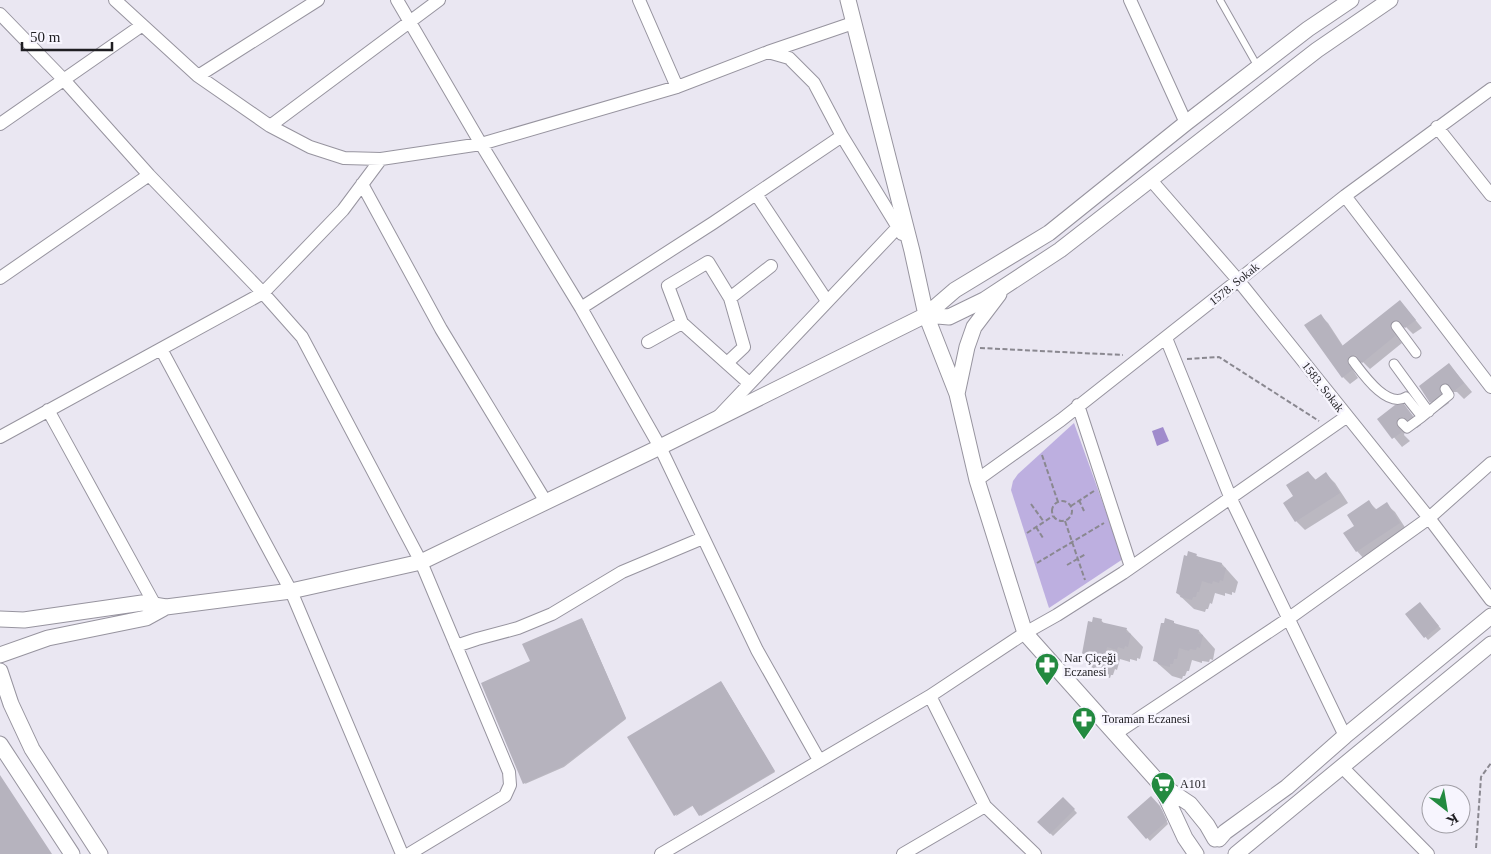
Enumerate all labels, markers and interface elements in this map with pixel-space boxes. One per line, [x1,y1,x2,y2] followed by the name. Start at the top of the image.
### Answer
[22,20,112,52] scale bar
[30,29,61,45] text: 50 m
[1206,260,1262,308] street label: 1578. Sokak
[1299,359,1347,415] street label: 1583. Sokak
[1064,651,1117,679] place label: Nar Çiçeği Eczanesi
[1034,652,1060,686] pharmacy icon: Nar Çiçeği Eczanesi
[1071,706,1097,740] pharmacy icon: Toraman Eczanesi
[1102,712,1191,726] place label: Toraman Eczanesi
[1150,771,1176,805] supermarket icon: A101
[1180,777,1207,791] place label: A101
[1421,784,1471,834] north arrow
[1444,810,1461,829] text: K

